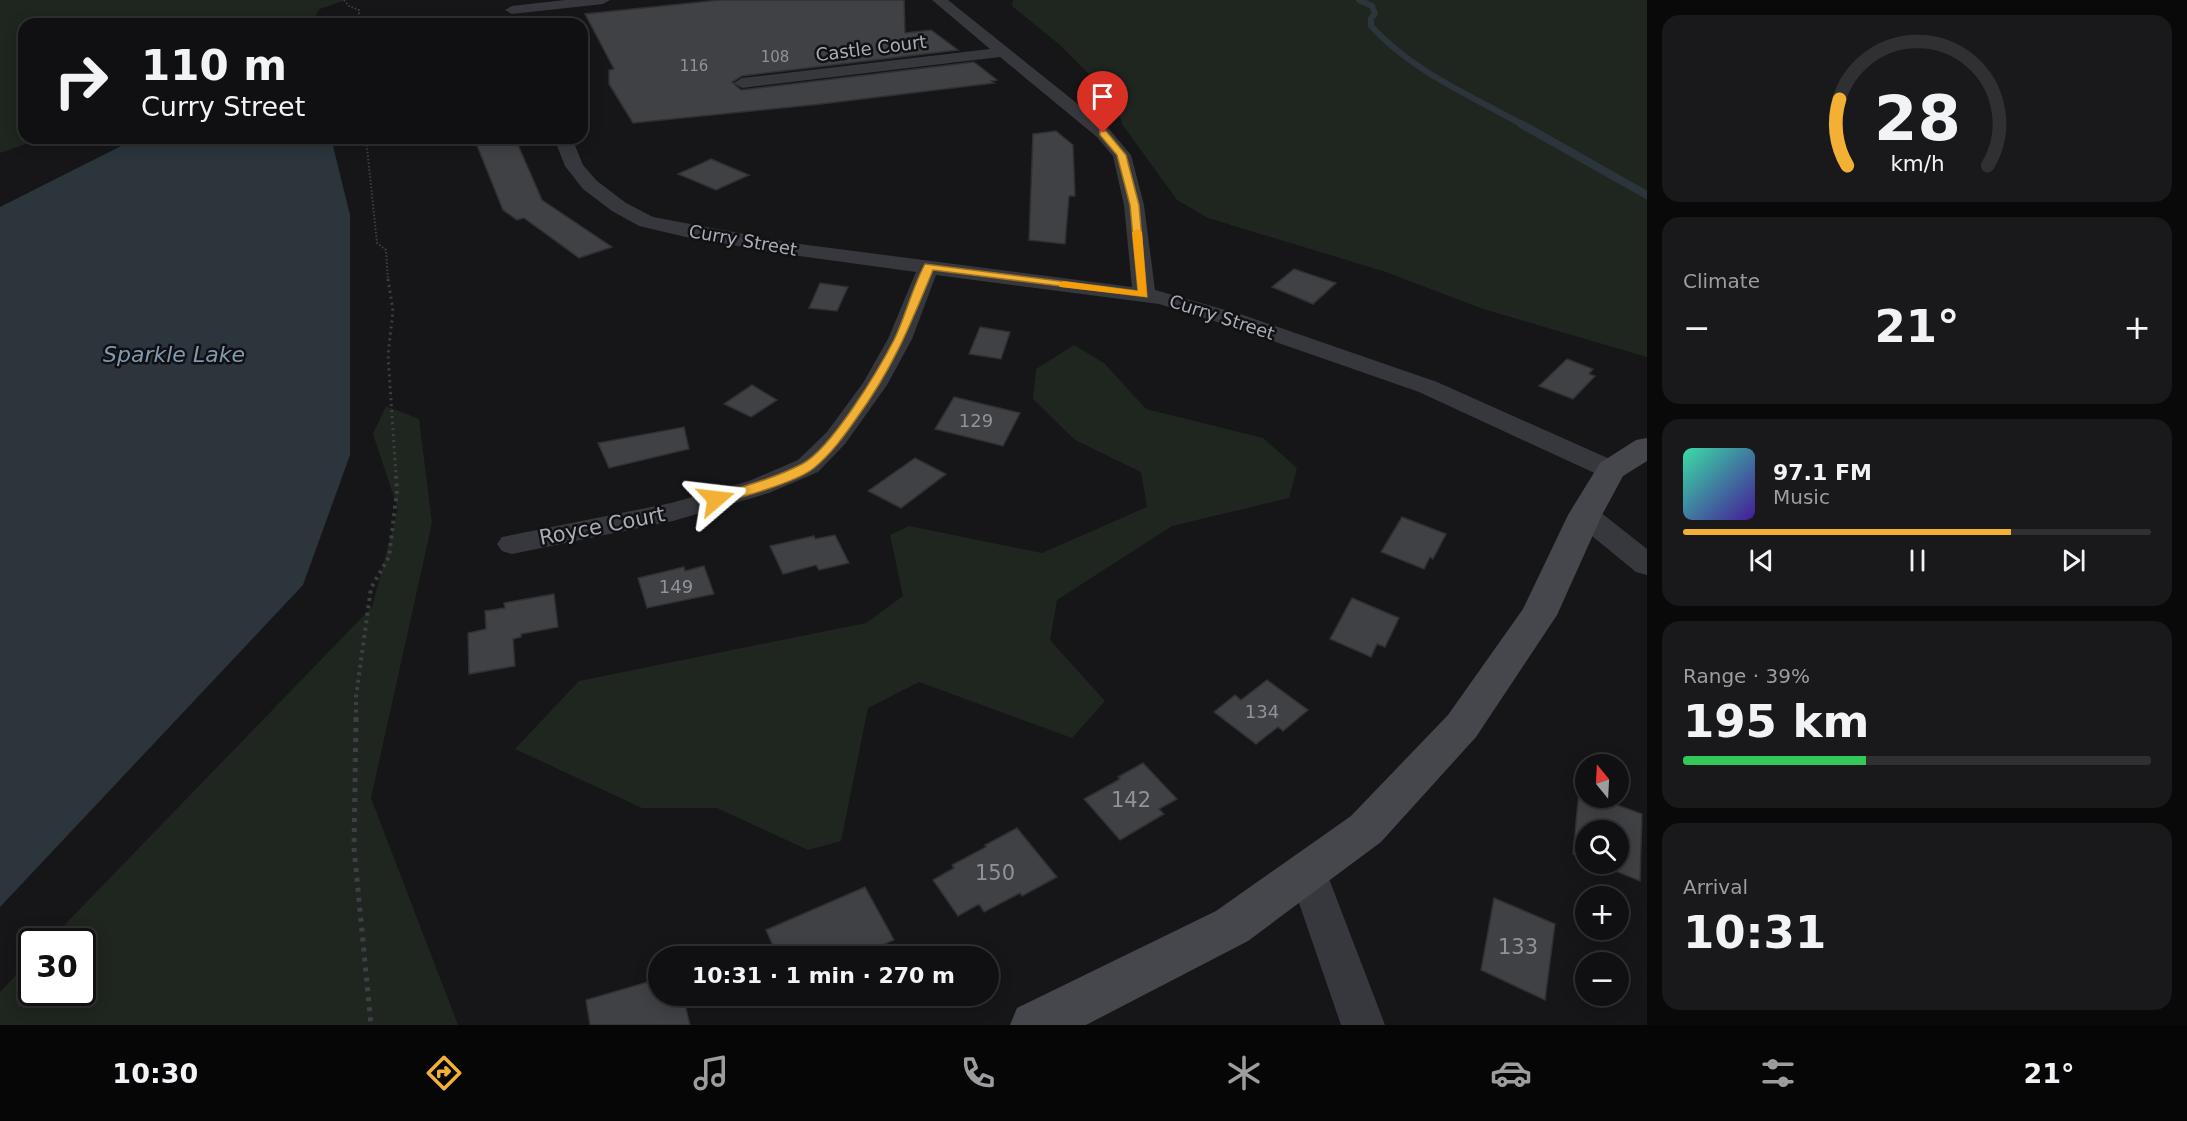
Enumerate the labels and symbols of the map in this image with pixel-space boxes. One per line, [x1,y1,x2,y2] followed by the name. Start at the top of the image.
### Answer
[814,31,928,65] street label: Castle Court
[761,48,789,66] house number: 108
[680,57,708,75] house number: 116
[1077,71,1128,133] pin
[687,220,799,260] street label: Curry Street
[1167,290,1277,344] street label: Curry Street
[103,342,245,367] water label: Sparkle Lake
[959,410,993,431] house number: 129
[684,467,748,531] position arrow
[537,502,667,550] street label: Royce Court
[659,576,693,597] house number: 149
[1245,701,1279,722] house number: 134
[1575,754,1629,808] north arrow
[1111,788,1151,812] house number: 142
[975,861,1015,885] house number: 150
[18,928,96,1006] speed limit sign: 30
[1498,935,1538,959] house number: 133

